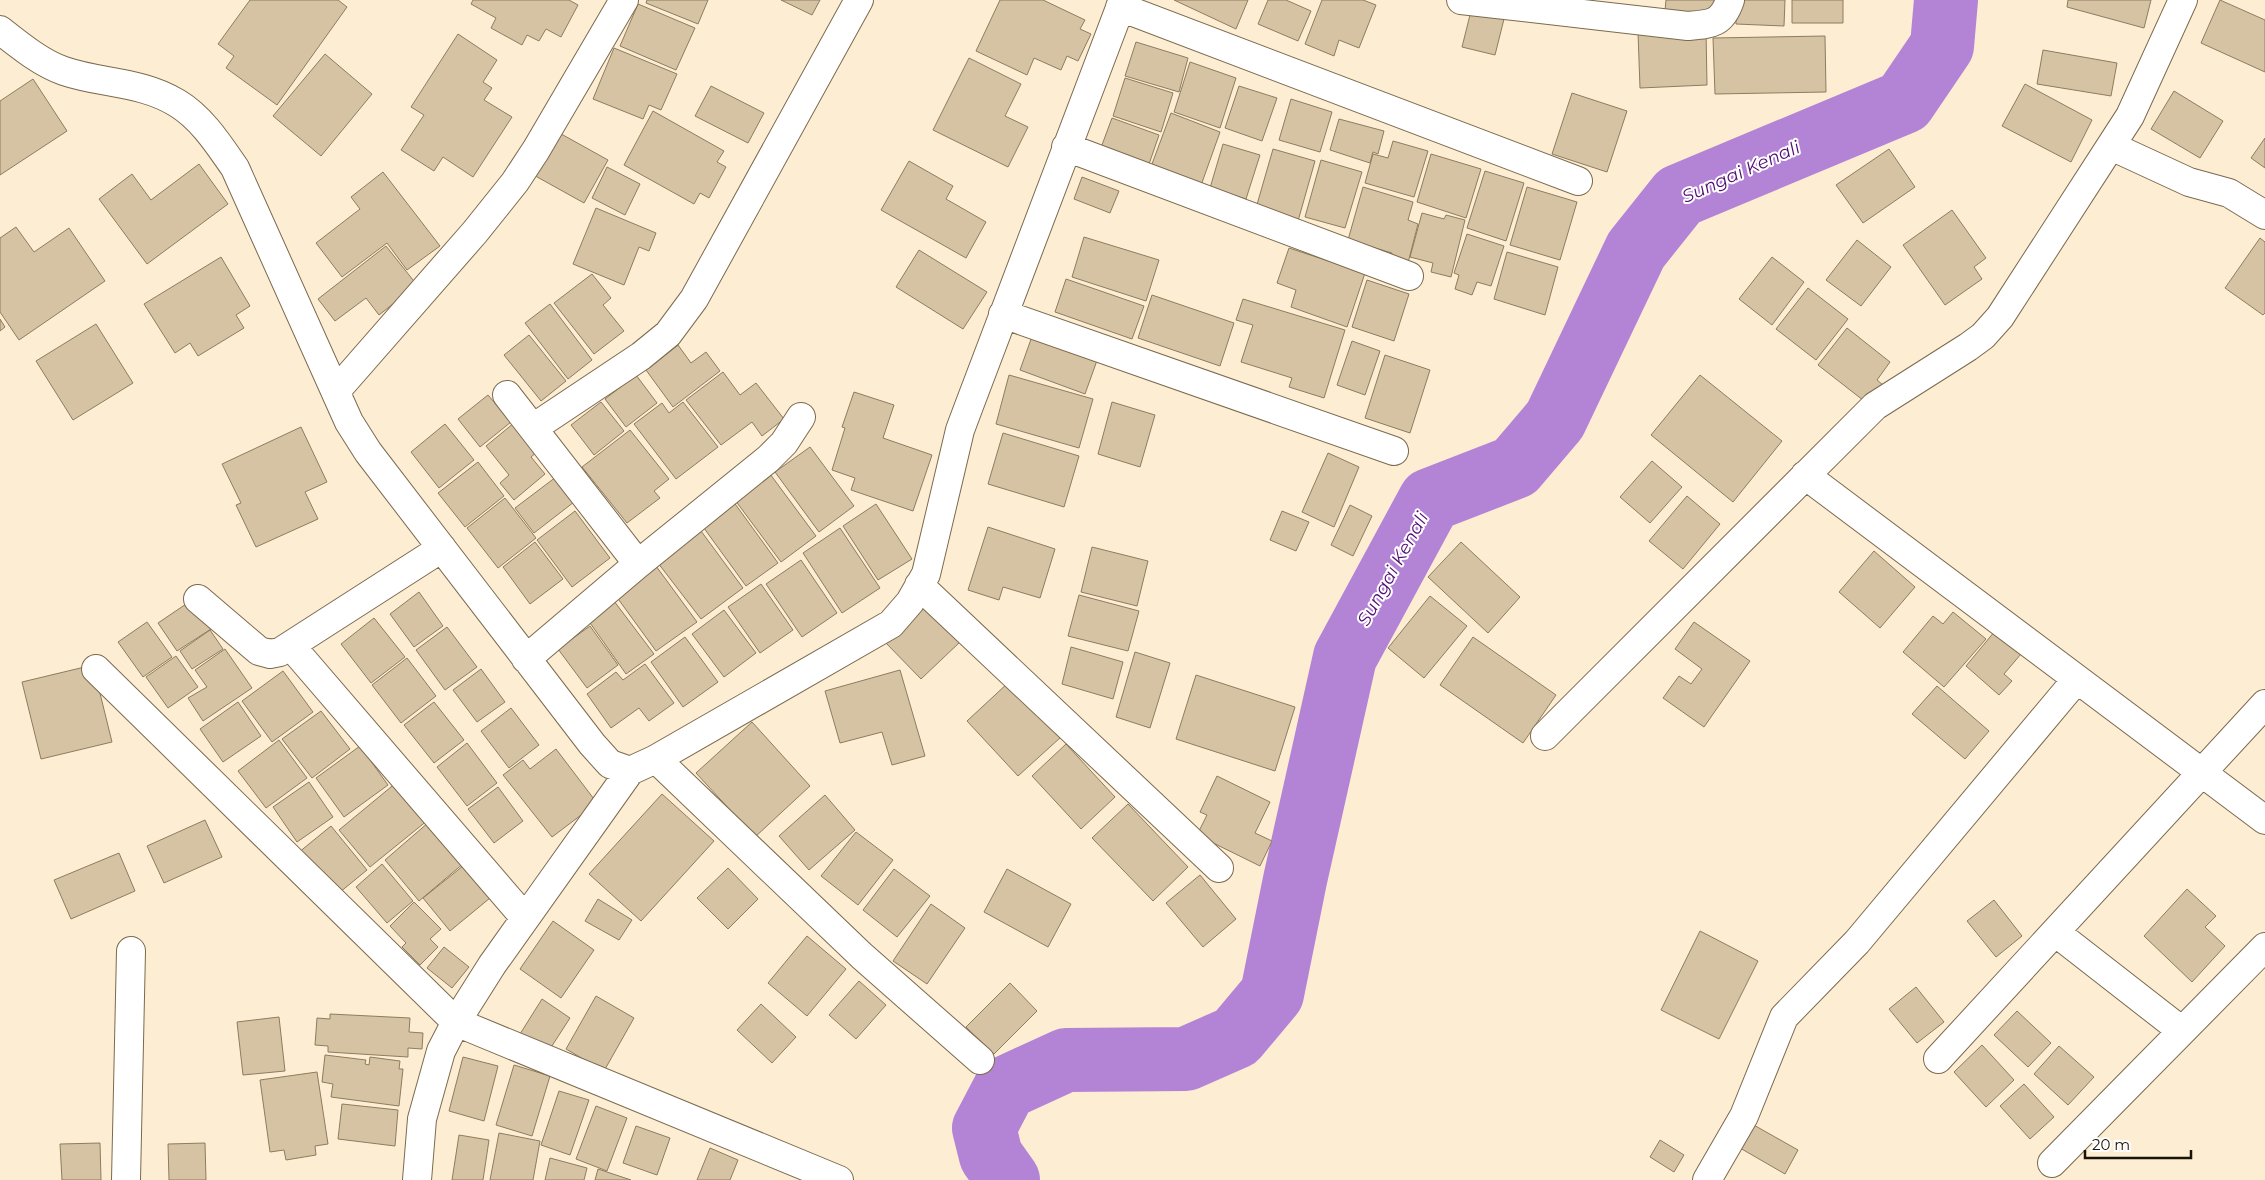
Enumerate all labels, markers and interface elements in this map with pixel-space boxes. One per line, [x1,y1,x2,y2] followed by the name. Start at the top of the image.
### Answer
[1679,136,1803,208] water label: Sungai Kenali
[1353,508,1433,630] water label: Sungai Kenali
[2085,1128,2191,1160] scale bar
[2092,1135,2130,1154] text: 20 m

